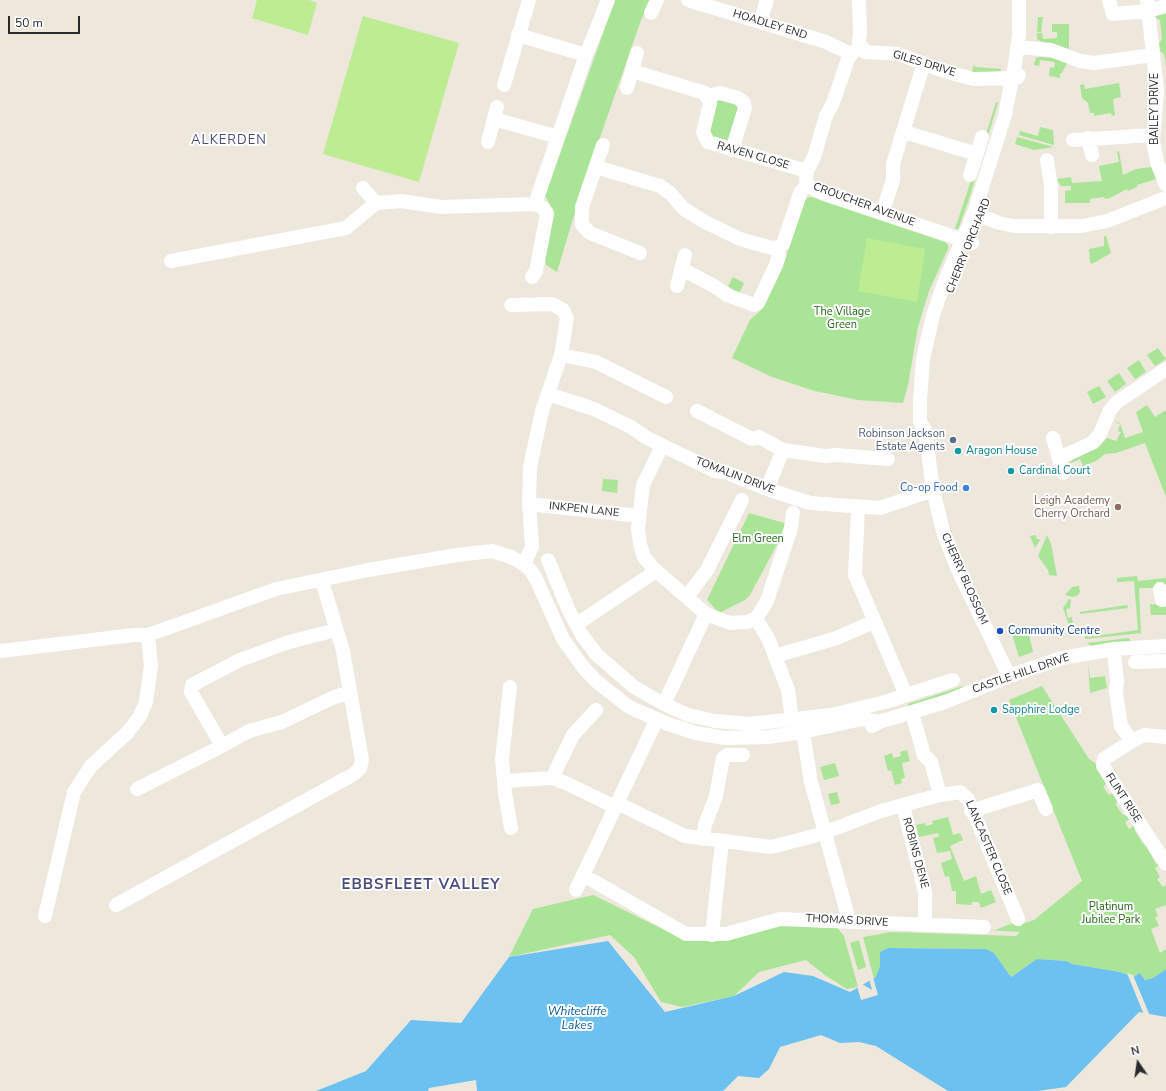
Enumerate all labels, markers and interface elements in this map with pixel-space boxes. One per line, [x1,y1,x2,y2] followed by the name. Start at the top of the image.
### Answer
[731,7,809,43] street label: HOADLEY END
[10,8,82,34] scale bar
[15,15,43,31] text: 50 m
[891,48,957,80] street label: GILES DRIVE
[1148,73,1162,145] street label: BAILEY DRIVE
[191,133,267,149] district label: ALKERDEN
[716,139,790,173] street label: RAVEN CLOSE
[811,180,917,230] street label: CROUCHER AVENUE
[944,197,994,295] street label: CHERRY ORCHARD
[814,305,870,331] park label: The Village Green
[858,427,945,453] place label: Robinson Jackson Estate Agents
[948,435,958,445] marker: Robinson Jackson Estate Agents
[966,444,1037,458] place label: Aragon House
[953,446,963,456] marker: Aragon House
[693,455,777,497] street label: TOMALIN DRIVE
[1019,464,1090,478] place label: Cardinal Court
[1006,466,1016,476] marker: Cardinal Court
[900,481,958,495] place label: Co-op Food
[961,483,971,493] marker: Co-op Food
[1034,494,1110,520] place label: Leigh Academy Cherry Orchard
[548,500,620,520] street label: INKPEN LANE
[1113,502,1123,512] marker: Leigh Academy Cherry Orchard
[938,531,990,627] street label: CHERRY BLOSSOM
[732,532,784,546] park label: Elm Green
[1008,624,1100,638] place label: Community Centre
[995,626,1005,636] marker: Community Centre
[971,651,1071,697] street label: CASTLE HILL DRIVE
[1002,703,1080,717] place label: Sapphire Lodge
[989,705,999,715] marker: Sapphire Lodge
[1102,771,1144,825] street label: FLINT RISE
[962,799,1014,897] street label: LANCASTER CLOSE
[899,816,931,890] street label: ROBINS DENE
[341,876,501,894] district label: EBBSFLEET VALLEY
[1082,900,1140,926] park label: Platinum Jubilee Park
[805,912,889,930] street label: THOMAS DRIVE
[547,1005,607,1033] water label: Whitecliffe Lakes
[1118,1043,1158,1083] north arrow
[1129,1043,1141,1059] text: N

